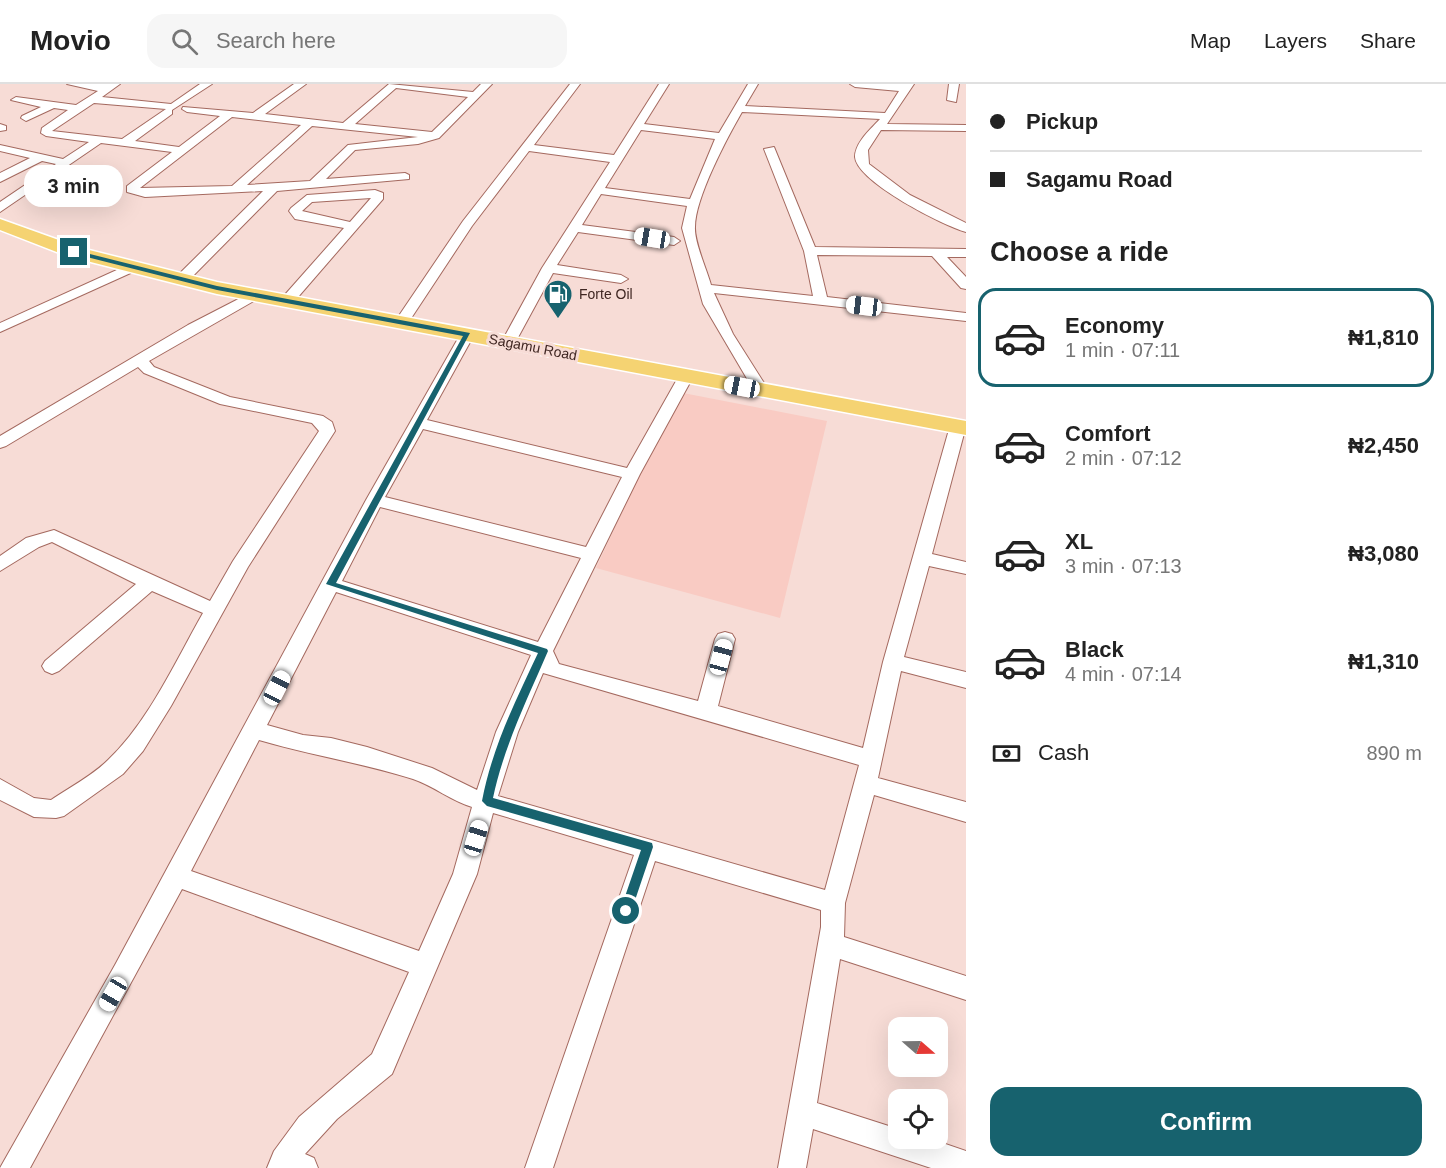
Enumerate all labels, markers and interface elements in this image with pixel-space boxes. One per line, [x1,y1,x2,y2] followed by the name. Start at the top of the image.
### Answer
[147,14,567,68] search box
[30,25,111,56] text: Movio
[168,25,201,58] icon: search
[216,28,336,53] text: Search here
[1190,29,1231,52] text: Map
[1264,29,1327,52] text: Layers
[1360,29,1416,52] text: Share
[1026,109,1098,134] text: Pickup
[25,165,124,207] callout: 3 min
[1026,167,1173,192] text: Sagamu Road
[47,175,100,197] text: 3 min
[633,226,671,250] car
[990,237,1169,267] text: Choose a ride
[60,238,87,265] route end
[542,278,574,320] fuel station icon: Forte Oil
[579,286,633,302] place label: Forte Oil
[845,295,883,317] car
[993,311,1047,365] icon: car
[1065,313,1164,338] text: Economy
[1348,325,1419,350] text: ₦1,810
[488,331,578,363] street label: Sagamu Road
[1065,339,1180,361] text: 1 min · 07:11
[723,375,761,399] car
[993,419,1047,473] icon: car
[1065,421,1151,446] text: Comfort
[1348,433,1419,458] text: ₦2,450
[1065,447,1182,469] text: 2 min · 07:12
[993,527,1047,581] icon: car
[1065,529,1093,554] text: XL
[1348,541,1419,566] text: ₦3,080
[1065,555,1182,577] text: 3 min · 07:13
[993,635,1047,689] icon: car
[708,637,734,677] car
[1065,637,1124,662] text: Black
[1348,649,1419,674] text: ₦1,310
[1065,663,1182,685] text: 4 min · 07:14
[261,668,293,708] car
[990,737,1023,770] icon: cash
[1038,740,1089,765] text: Cash
[1366,742,1422,764] text: 890 m
[462,818,490,858] car
[612,897,639,924] route start
[96,974,130,1014] car
[888,1017,948,1077] north arrow
[888,1017,948,1149] map controls
[990,1087,1422,1156] button: Confirm
[888,1089,948,1149] button: locate

